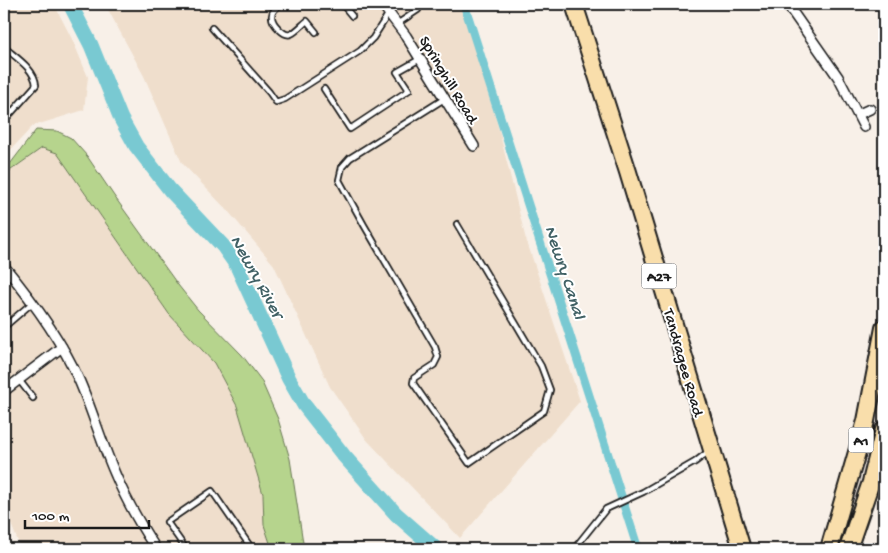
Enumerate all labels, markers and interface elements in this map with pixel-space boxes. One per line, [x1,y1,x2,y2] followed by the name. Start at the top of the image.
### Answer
[413,33,481,130] street label: Springhill Road
[539,224,589,323] water label: Newry Canal
[224,232,289,325] water label: Newry River
[642,264,676,288] road number: A27
[657,306,707,420] street label: Tandragee Road
[848,428,874,452] road number: A1
[25,498,149,530] scale bar
[31,508,70,526] text: 100 m

